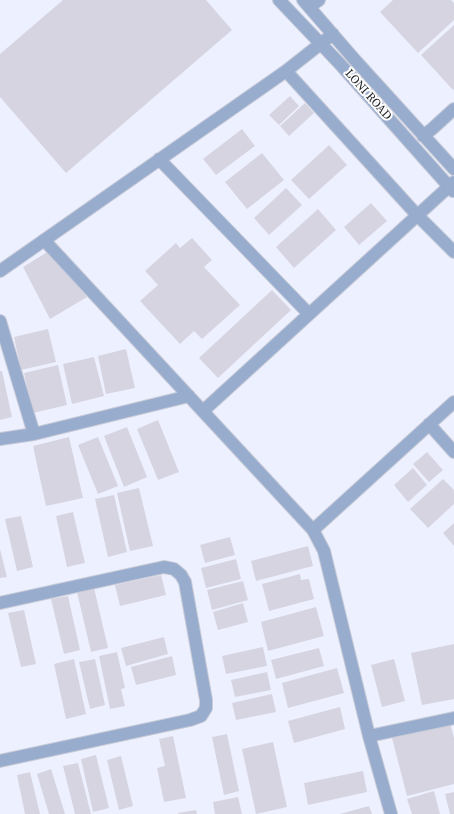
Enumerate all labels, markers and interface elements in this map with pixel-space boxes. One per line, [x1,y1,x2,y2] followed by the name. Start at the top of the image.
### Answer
[342,67,394,123] street label: LONI ROAD

